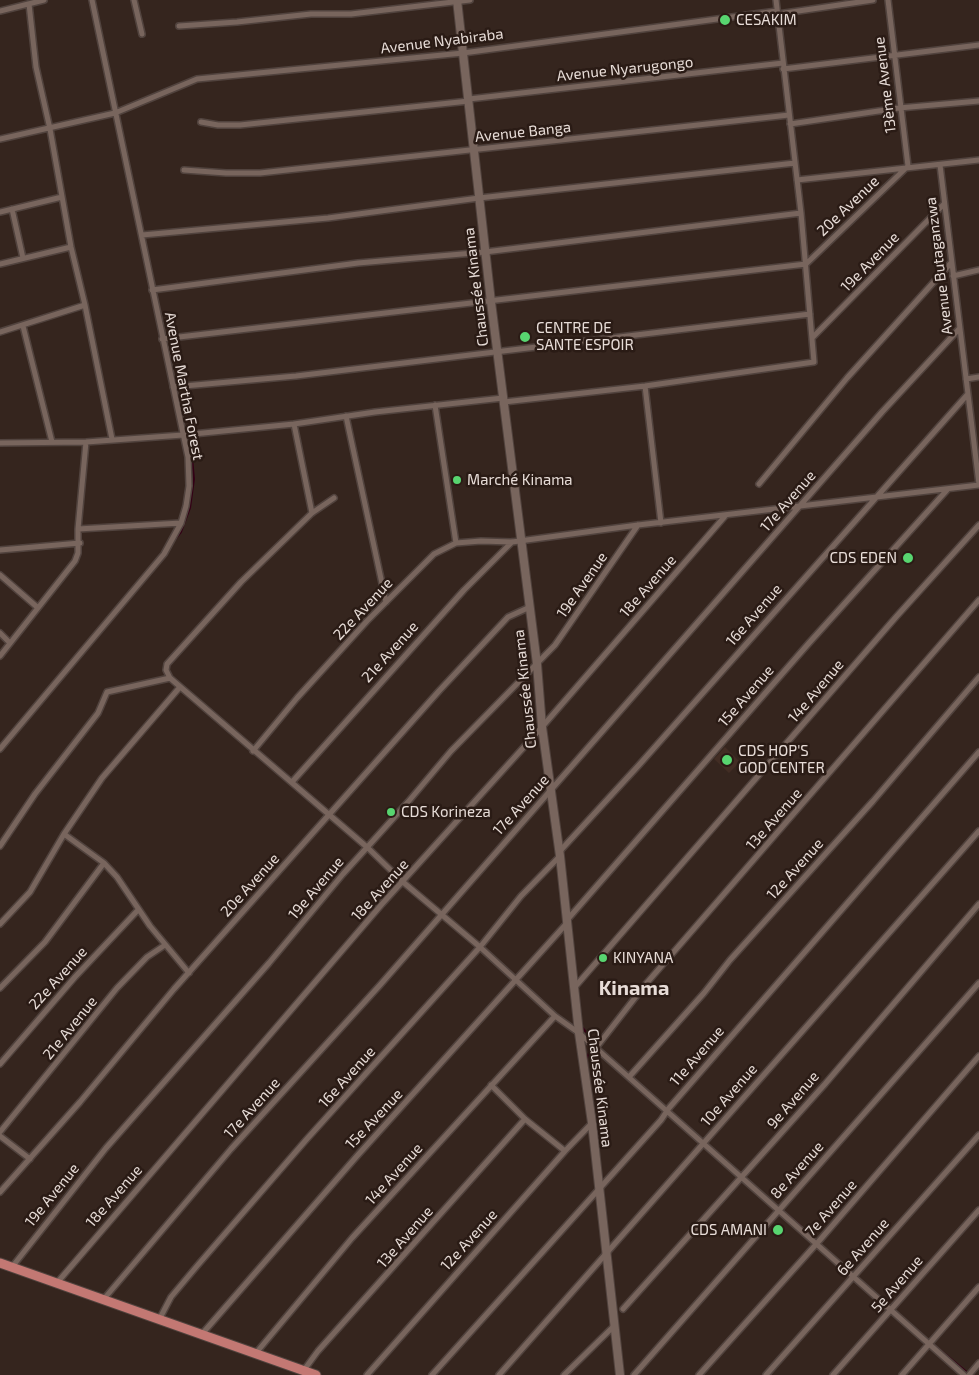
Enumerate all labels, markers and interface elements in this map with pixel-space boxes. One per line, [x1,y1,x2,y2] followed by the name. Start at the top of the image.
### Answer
[736,11,797,29] place label: CESAKIM
[718,13,732,27] marker: CESAKIM
[380,25,504,57] street label: Avenue Nyabiraba
[870,36,900,134] street label: 13ème Avenue
[556,53,694,85] street label: Avenue Nyarugongo
[474,118,572,146] street label: Avenue Banga
[813,172,883,240] street label: 20e Avenue
[922,196,956,336] street label: Avenue Butaganzwa
[460,227,492,347] street label: Chaussée Kinama
[837,228,903,296] street label: 19e Avenue
[161,310,207,462] street label: Avenue Martha Forest
[536,319,634,354] place label: CENTRE DE SANTE ESPOIR
[518,330,532,344] marker: CENTRE DE SANTE ESPOIR
[757,467,819,535] street label: 17e Avenue
[467,471,573,489] place label: Marché Kinama
[451,474,463,486] marker: Marché Kinama
[553,549,611,621] street label: 19e Avenue
[829,549,897,567] place label: CDS EDEN
[616,551,680,621] street label: 18e Avenue
[901,551,915,565] marker: CDS EDEN
[330,574,396,644] street label: 22e Avenue
[722,580,786,650] street label: 16e Avenue
[358,618,422,686] street label: 21e Avenue
[510,629,540,749] street label: Chaussée Kinama
[784,656,848,726] street label: 14e Avenue
[714,662,778,730] street label: 15e Avenue
[738,742,825,777] place label: CDS HOP'S GOD CENTER
[720,753,734,767] marker: CDS HOP'S GOD CENTER
[489,771,553,839] street label: 17e Avenue
[742,784,806,854] street label: 13e Avenue
[401,803,491,821] place label: CDS Korineza
[385,806,397,818] marker: CDS Korineza
[763,835,827,903] street label: 12e Avenue
[217,850,283,920] street label: 20e Avenue
[285,853,347,923] street label: 19e Avenue
[348,855,412,925] street label: 18e Avenue
[25,943,91,1013] street label: 22e Avenue
[613,949,673,967] place label: KINYANA
[597,952,609,964] marker: KINYANA
[599,976,669,1000] district label: Kinama
[39,993,101,1063] street label: 21e Avenue
[666,1022,728,1090] street label: 11e Avenue
[584,1028,616,1148] street label: Chaussée Kinama
[315,1043,379,1111] street label: 16e Avenue
[697,1060,761,1130] street label: 10e Avenue
[763,1068,823,1132] street label: 9e Avenue
[220,1074,284,1142] street label: 17e Avenue
[342,1085,406,1153] street label: 15e Avenue
[767,1138,827,1202] street label: 8e Avenue
[362,1139,426,1209] street label: 14e Avenue
[21,1160,83,1230] street label: 19e Avenue
[82,1161,146,1231] street label: 18e Avenue
[801,1176,861,1240] street label: 7e Avenue
[373,1202,437,1272] street label: 13e Avenue
[437,1206,501,1274] street label: 12e Avenue
[833,1215,893,1279] street label: 6e Avenue
[690,1221,767,1239] place label: CDS AMANI
[771,1223,785,1237] marker: CDS AMANI
[867,1252,927,1316] street label: 5e Avenue

